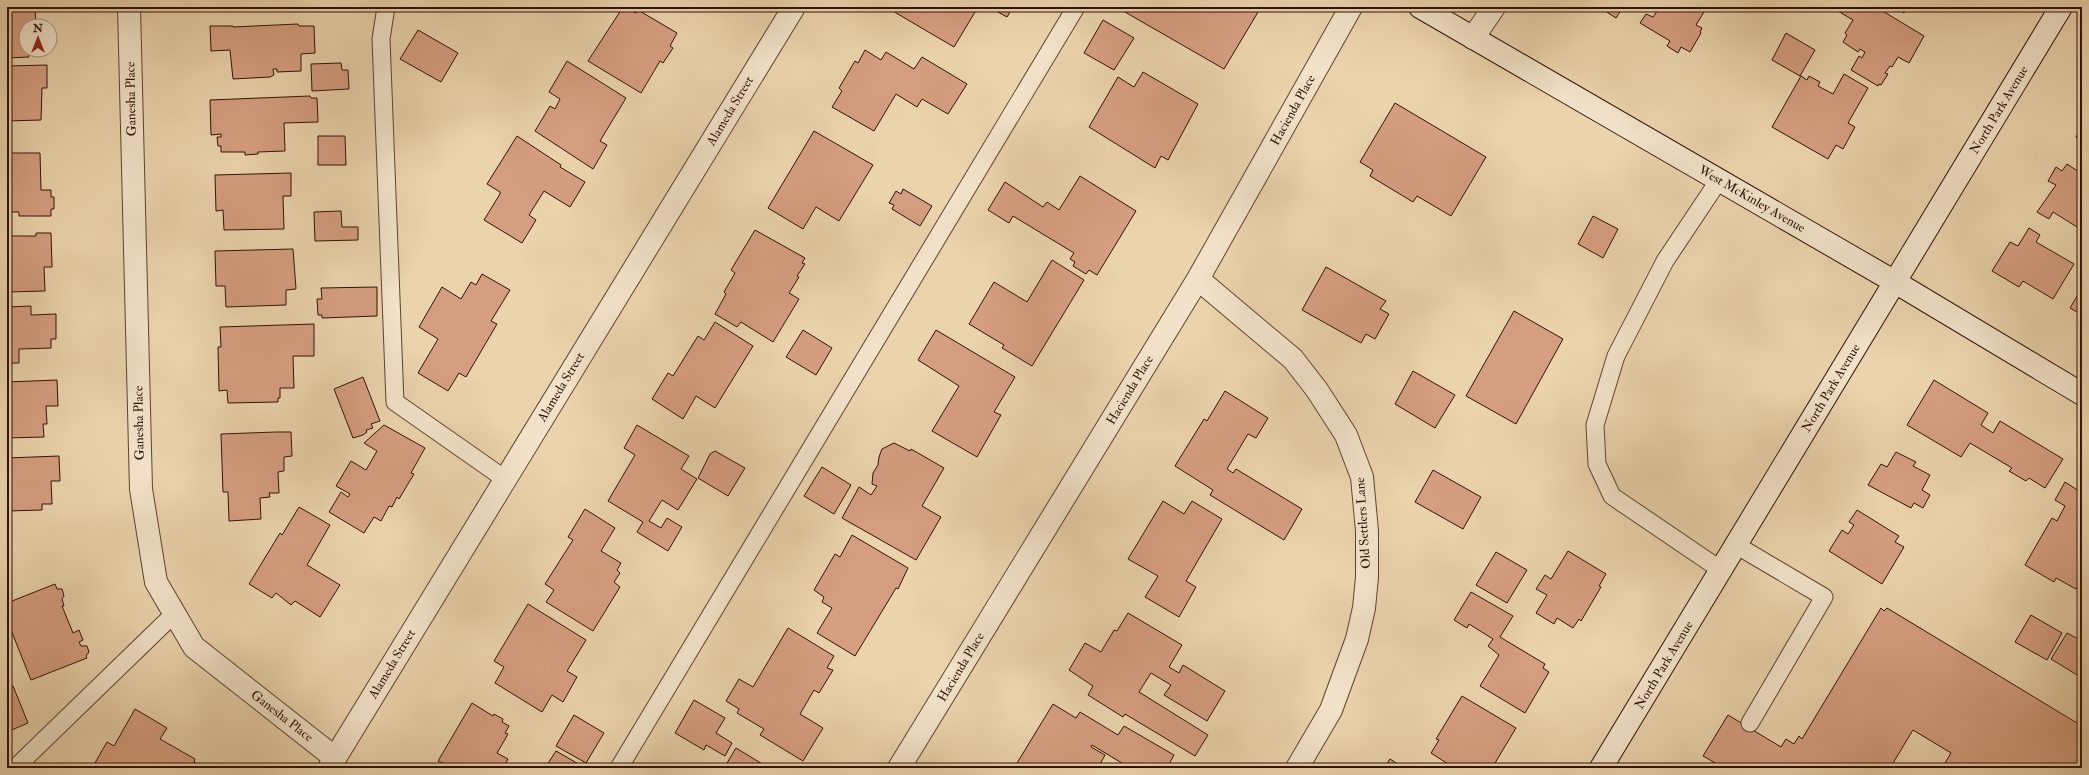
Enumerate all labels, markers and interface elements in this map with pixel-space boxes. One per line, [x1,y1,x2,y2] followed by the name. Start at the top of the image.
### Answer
[18,18,58,58] north arrow
[32,22,44,35] text: N
[122,61,140,136] street label: Ganesha Place
[1966,62,2032,157] street label: North Park Avenue
[1267,71,1319,148] street label: Hacienda Place
[702,73,757,150] street label: Alameda Street
[1694,161,1809,237] street label: West McKinley Avenue
[1798,340,1864,435] street label: North Park Avenue
[533,349,588,426] street label: Alameda Street
[1103,352,1157,428] street label: Hacienda Place
[130,385,148,460] street label: Ganesha Place
[1352,476,1374,569] street label: Old Settlers Lane
[1631,617,1697,712] street label: North Park Avenue
[364,626,419,703] street label: Alameda Street
[934,629,988,705] street label: Hacienda Place
[248,687,317,746] street label: Ganesha Place

